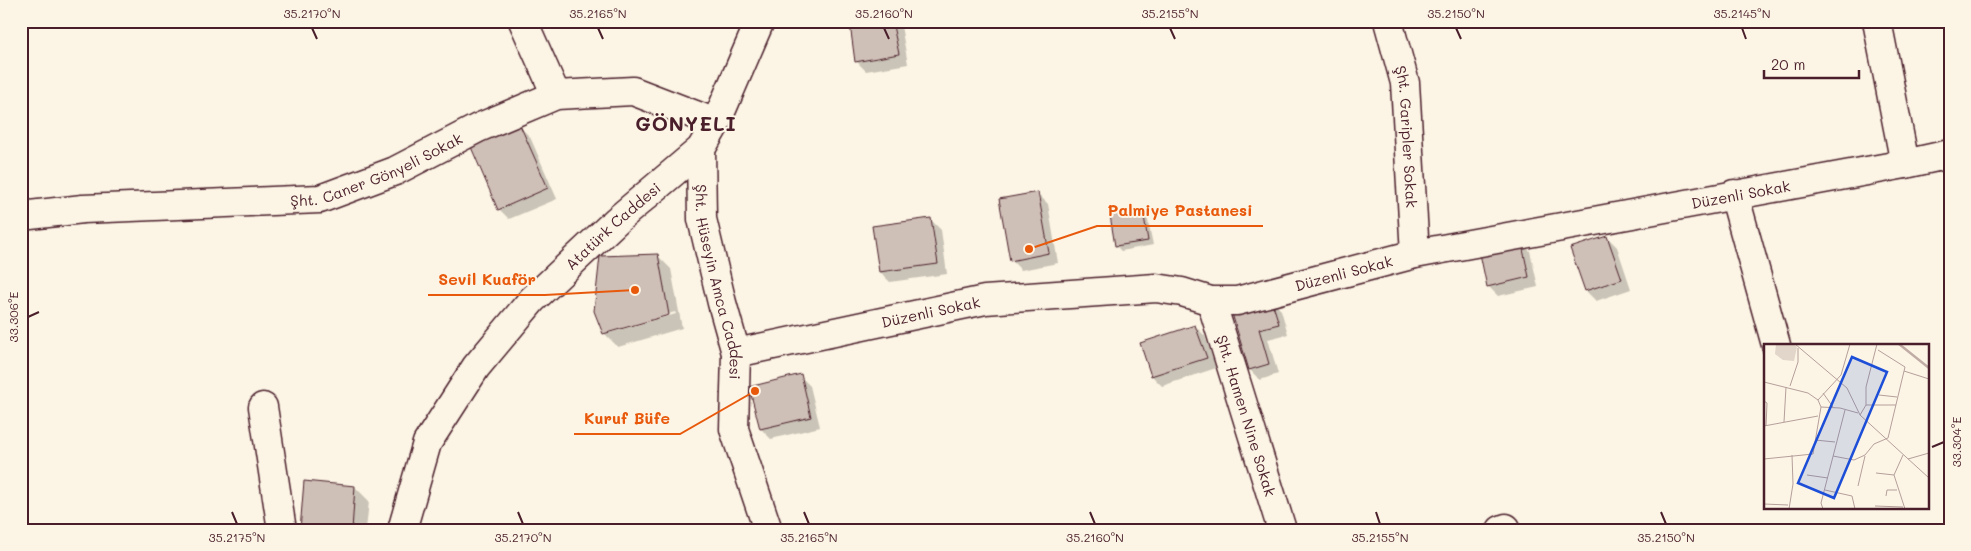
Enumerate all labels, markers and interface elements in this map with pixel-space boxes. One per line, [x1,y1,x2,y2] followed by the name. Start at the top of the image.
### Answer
[283,5,341,21] text: 35.2170°N
[569,5,627,21] text: 35.2165°N
[855,5,913,21] text: 35.2160°N
[1141,5,1199,21] text: 35.2155°N
[1427,5,1485,21] text: 35.2150°N
[1713,5,1771,21] text: 35.2145°N
[1764,48,1858,80] scale bar
[1771,54,1805,74] text: 20 m
[1391,63,1422,208] street label: Şht. Garipler Sokak
[635,110,737,136] district label: GÖNYELI
[290,128,466,210] street label: Şht. Caner Gönyeli Sokak
[1690,175,1792,213] street label: Düzenli Sokak
[561,178,665,274] street label: Atatürk Caddesi
[692,184,746,380] street label: Şht. Hüseyin Amca Caddesi
[1097,195,1263,226] callout: Palmiye Pastanesi
[1107,199,1253,220] text: Palmiye Pastanesi
[1293,250,1395,295] street label: Düzenli Sokak
[428,264,545,295] callout: Sevil Kuaför
[438,268,536,289] text: Sevil Kuaför
[5,291,21,342] text: 33.306°E
[880,291,982,332] street label: Düzenli Sokak
[1212,332,1281,499] street label: Şht. Hamen Nine Sokak
[1764,344,1928,508] inset map
[574,403,680,434] callout: Kuruf Büfe
[584,407,670,428] text: Kuruf Büfe
[1948,417,1964,467] text: 33.304°E
[209,529,265,545] text: 35.2175°N
[494,529,552,545] text: 35.2170°N
[780,529,838,545] text: 35.2165°N
[1066,529,1124,545] text: 35.2160°N
[1351,529,1409,545] text: 35.2155°N
[1637,529,1695,545] text: 35.2150°N

